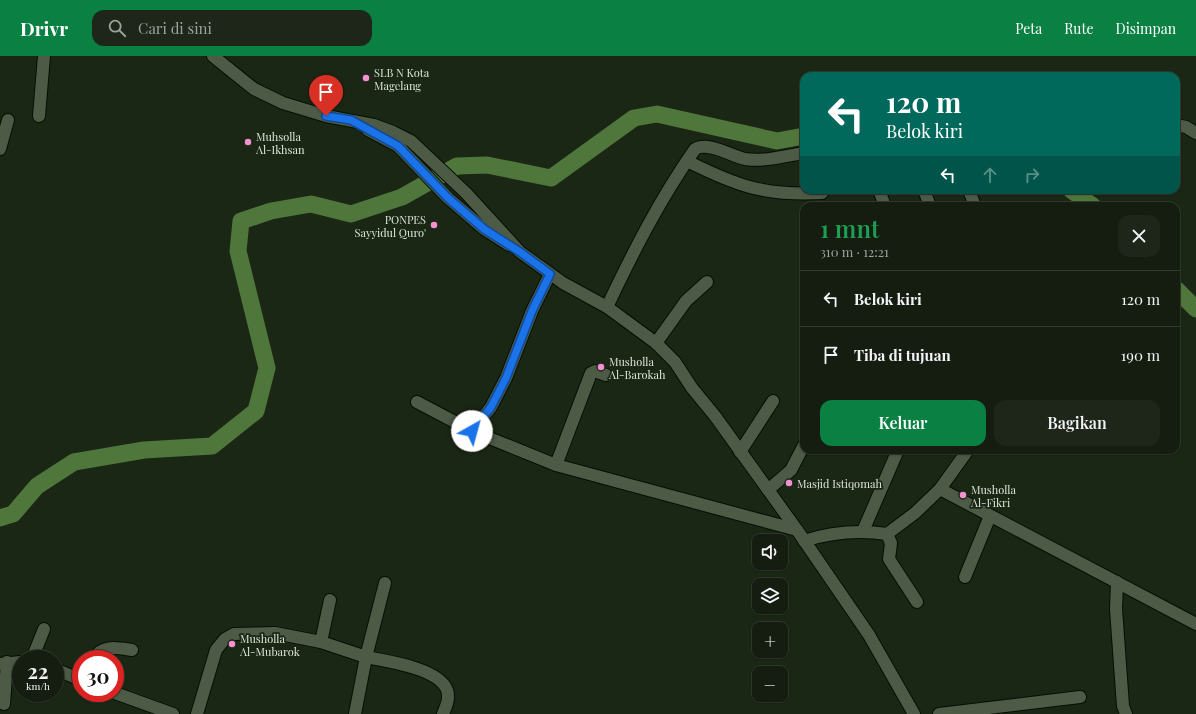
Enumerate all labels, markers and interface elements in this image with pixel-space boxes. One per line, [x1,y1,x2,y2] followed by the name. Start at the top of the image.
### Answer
[92,10,372,46] search box
[20,15,68,41] text: Drivr
[106,17,128,39] icon: search
[138,18,212,38] text: Cari di sini
[1015,19,1042,38] text: Peta
[1064,19,1094,38] text: Rute
[1116,19,1176,38] text: Disimpan
[374,65,430,93] place label: SLB N Kota Magelang
[361,73,371,83] marker: SLB N Kota Magelang
[309,75,343,116] pin
[315,81,337,103] icon: arrive
[886,83,961,120] text: 120 m
[820,88,872,140] icon: left
[886,119,963,143] text: Belok kiri
[255,129,305,157] place label: Muhsolla Al-Ikhsan
[243,137,253,147] marker: Muhsolla Al-Ikhsan
[937,164,959,186] icon: left
[979,164,1001,186] icon: ahead
[1021,164,1043,186] icon: right
[355,212,426,240] place label: PONPES Sayyidul Quro'
[820,212,879,244] text: 1 mnt
[1118,215,1160,257] button: close
[429,220,439,230] marker: PONPES Sayyidul Quro'
[820,243,889,260] text: 310 m · 12:21
[820,288,842,310] icon: left
[854,289,922,309] text: Belok kiri
[1121,289,1160,309] text: 120 m
[820,344,842,366] icon: arrive
[854,345,951,365] text: Tiba di tujuan
[1121,345,1160,365] text: 190 m
[608,354,666,382] place label: Musholla Al-Barokah
[596,362,606,372] marker: Musholla Al-Barokah
[820,400,986,446] button: Keluar
[994,400,1160,446] button: Bagikan
[451,410,493,452] position arrow
[797,476,882,491] place label: Masjid Istiqomah
[784,478,794,488] marker: Masjid Istiqomah
[970,482,1016,510] place label: Musholla Al-Fikri
[958,490,968,500] marker: Musholla Al-Fikri
[752,534,788,702] map controls
[752,534,788,570] button: sound
[752,578,788,614] button: layers
[752,622,788,658] button: +
[239,631,300,659] place label: Musholla Al-Mubarok
[227,639,237,649] marker: Musholla Al-Mubarok
[72,650,124,702] speed limit sign: 30
[28,657,48,684] text: 22
[752,666,788,702] button: −
[26,679,50,693] text: km/h

